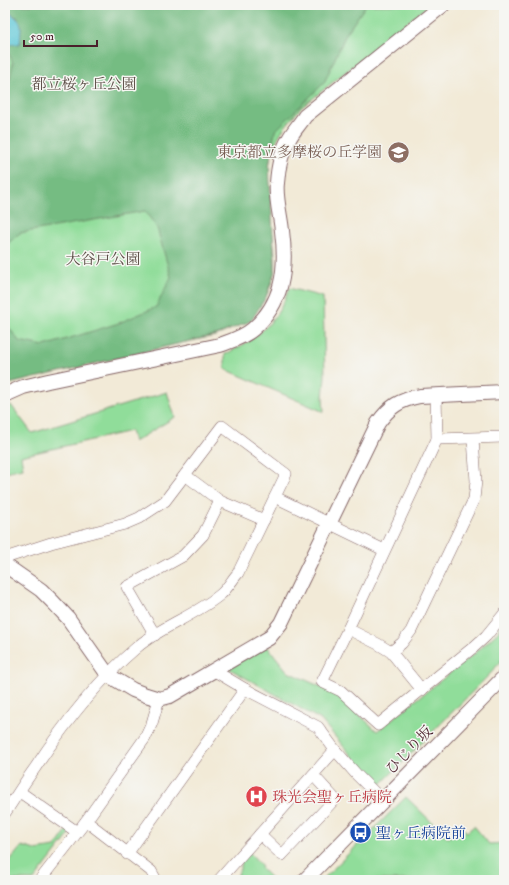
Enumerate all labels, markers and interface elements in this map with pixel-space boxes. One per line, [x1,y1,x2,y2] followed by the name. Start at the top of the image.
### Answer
[24,22,97,48] scale bar
[30,29,54,44] text: 50 m
[31,75,137,94] park label: 都立桜ヶ丘公園
[385,139,411,165] school or university icon: 東京都立多摩桜の丘学園
[217,143,382,162] place label: 東京都立多摩桜の丘学園
[65,250,141,269] park label: 大谷戸公園
[382,722,437,779] street label: ひじり坂
[243,784,269,810] hospital icon: 珠光会聖ヶ丘病院
[272,788,392,807] place label: 珠光会聖ヶ丘病院
[348,820,374,846] bus stop icon: 聖ヶ丘病院前
[376,824,466,843] place label: 聖ヶ丘病院前

